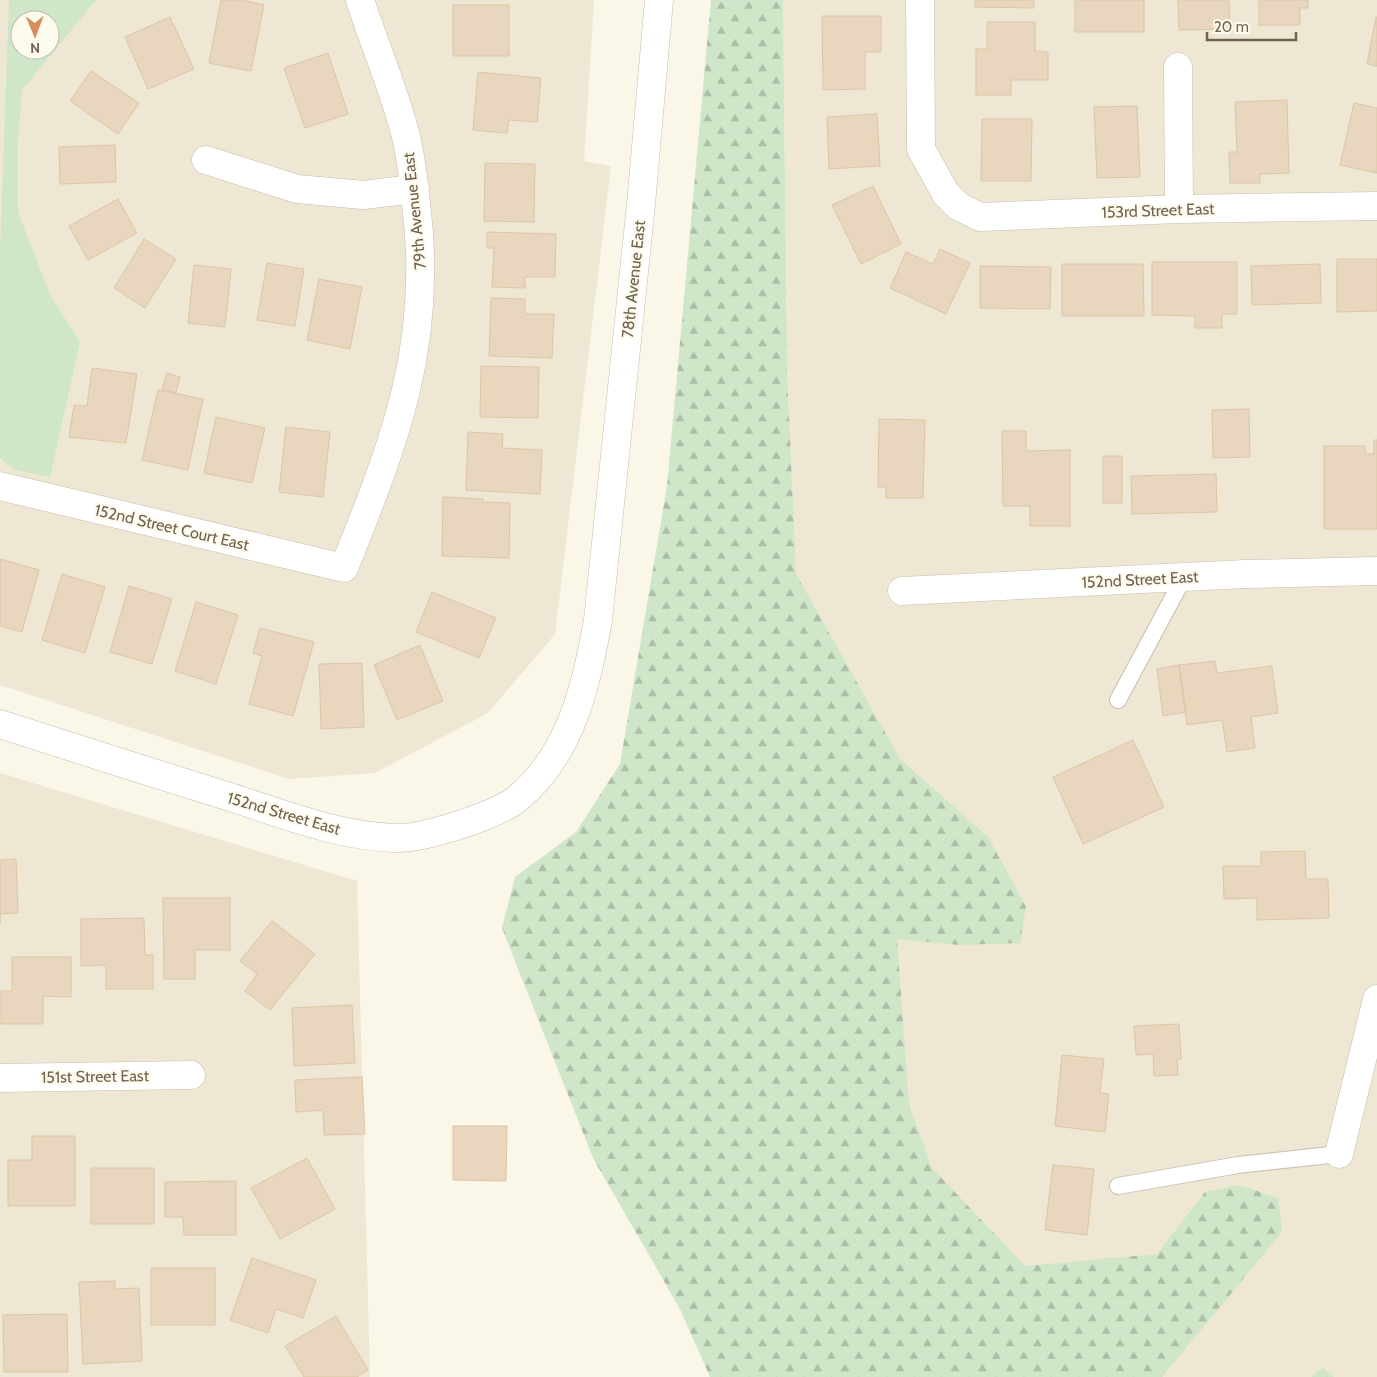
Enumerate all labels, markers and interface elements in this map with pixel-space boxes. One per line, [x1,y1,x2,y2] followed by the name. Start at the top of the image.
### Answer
[10,10,60,60] north arrow
[1207,10,1296,42] scale bar
[1214,18,1249,36] text: 20 m
[30,39,40,57] text: N
[399,151,430,270] street label: 79th Avenue East
[1101,199,1215,222] street label: 153rd Street East
[618,219,649,339] street label: 78th Avenue East
[93,500,252,555] street label: 152nd Street Court East
[1081,567,1200,592] street label: 152nd Street East
[225,788,343,839] street label: 152nd Street East
[41,1066,150,1087] street label: 151st Street East

